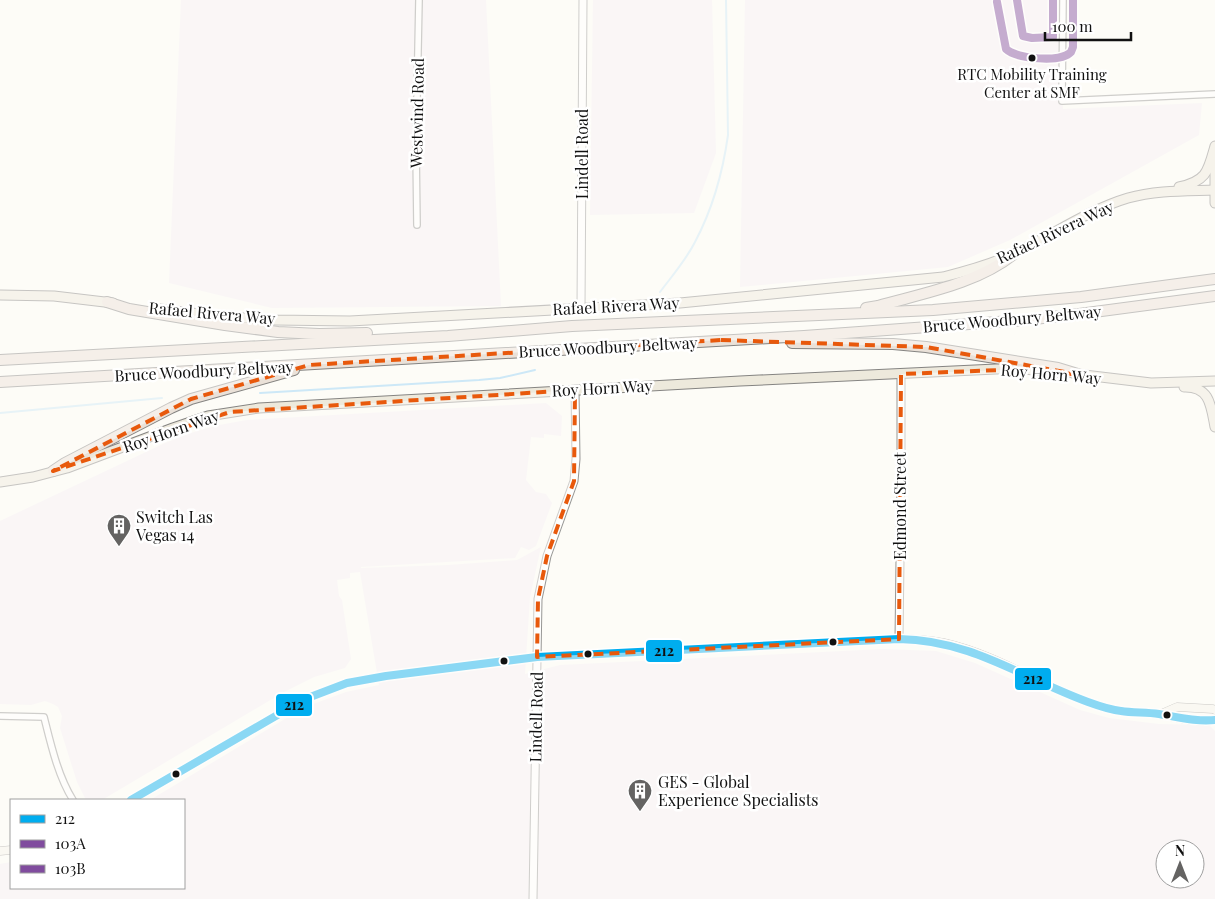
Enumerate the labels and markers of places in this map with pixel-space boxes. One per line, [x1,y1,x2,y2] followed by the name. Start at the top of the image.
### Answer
[1027,53,1037,63] marker: RTC Mobility Training Center at SMF
[957,64,1107,102] place label: RTC Mobility Training Center at SMF
[135,506,213,545] place label: Switch Las Vegas 14
[106,513,132,547] building icon: Switch Las Vegas 14
[828,637,838,647] unlabelled marker
[583,649,593,659] unlabelled marker
[499,656,509,666] unlabelled marker
[1162,710,1172,720] unlabelled marker
[171,769,181,779] unlabelled marker
[658,771,818,810] place label: GES - Global Experience Specialists
[627,778,653,812] building icon: GES - Global Experience Specialists

